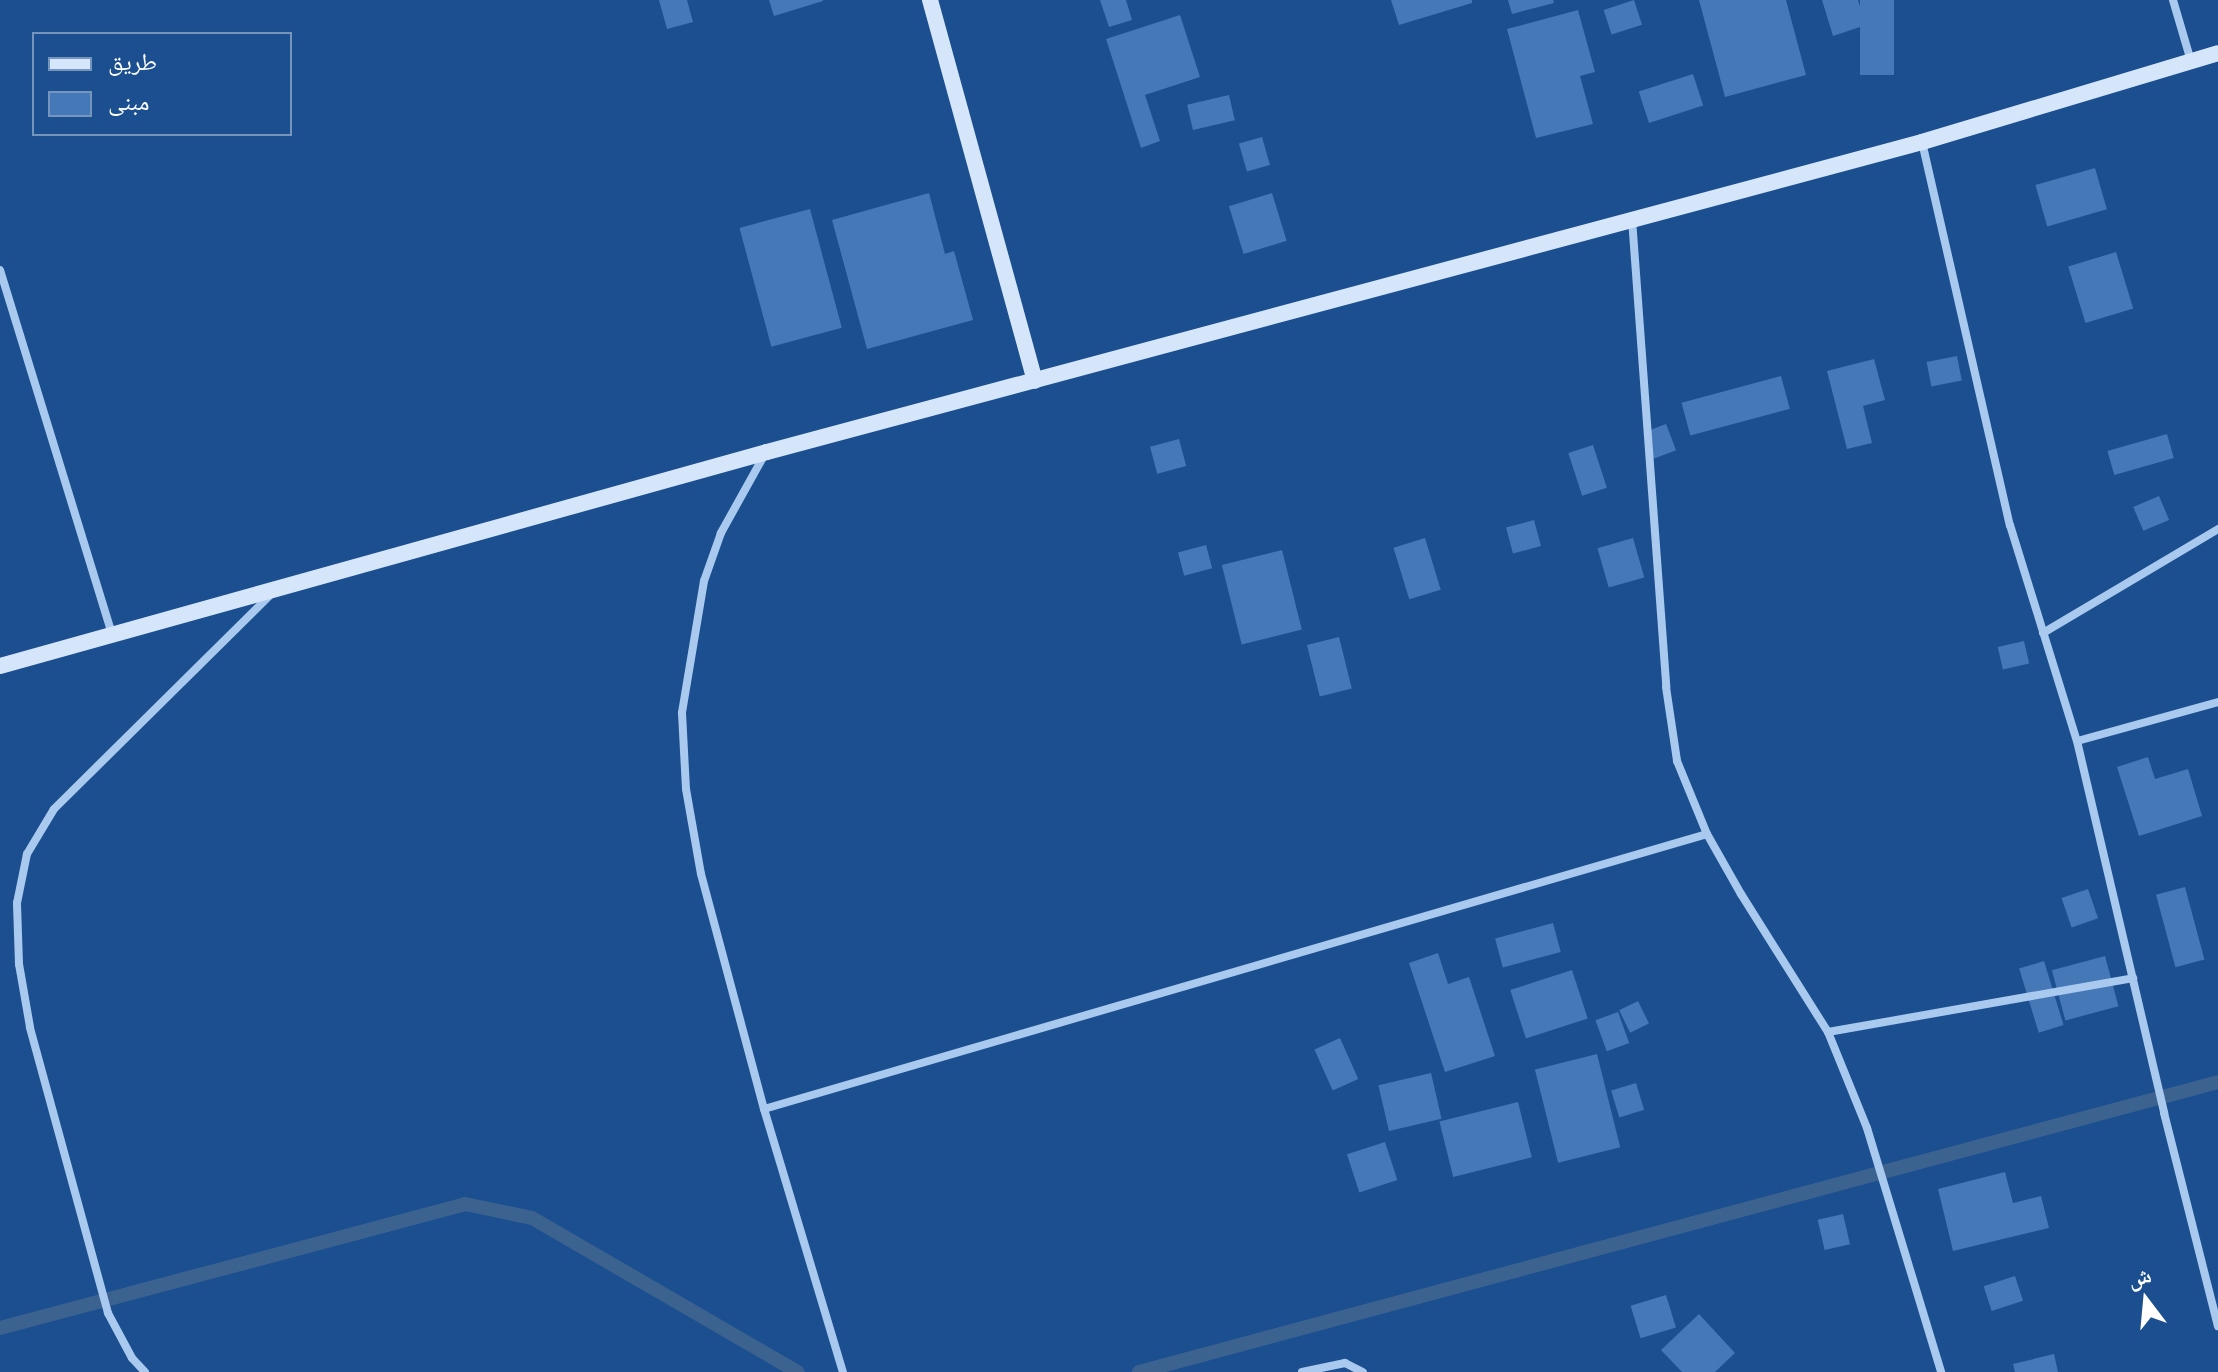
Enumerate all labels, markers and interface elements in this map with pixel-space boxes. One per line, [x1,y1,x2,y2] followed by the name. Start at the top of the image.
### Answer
[32,32,292,136] legend
[108,48,157,75] text: طريق
[108,88,149,115] text: مبنى
[2106,1260,2186,1340] north arrow
[2125,1261,2154,1292] text: ش

